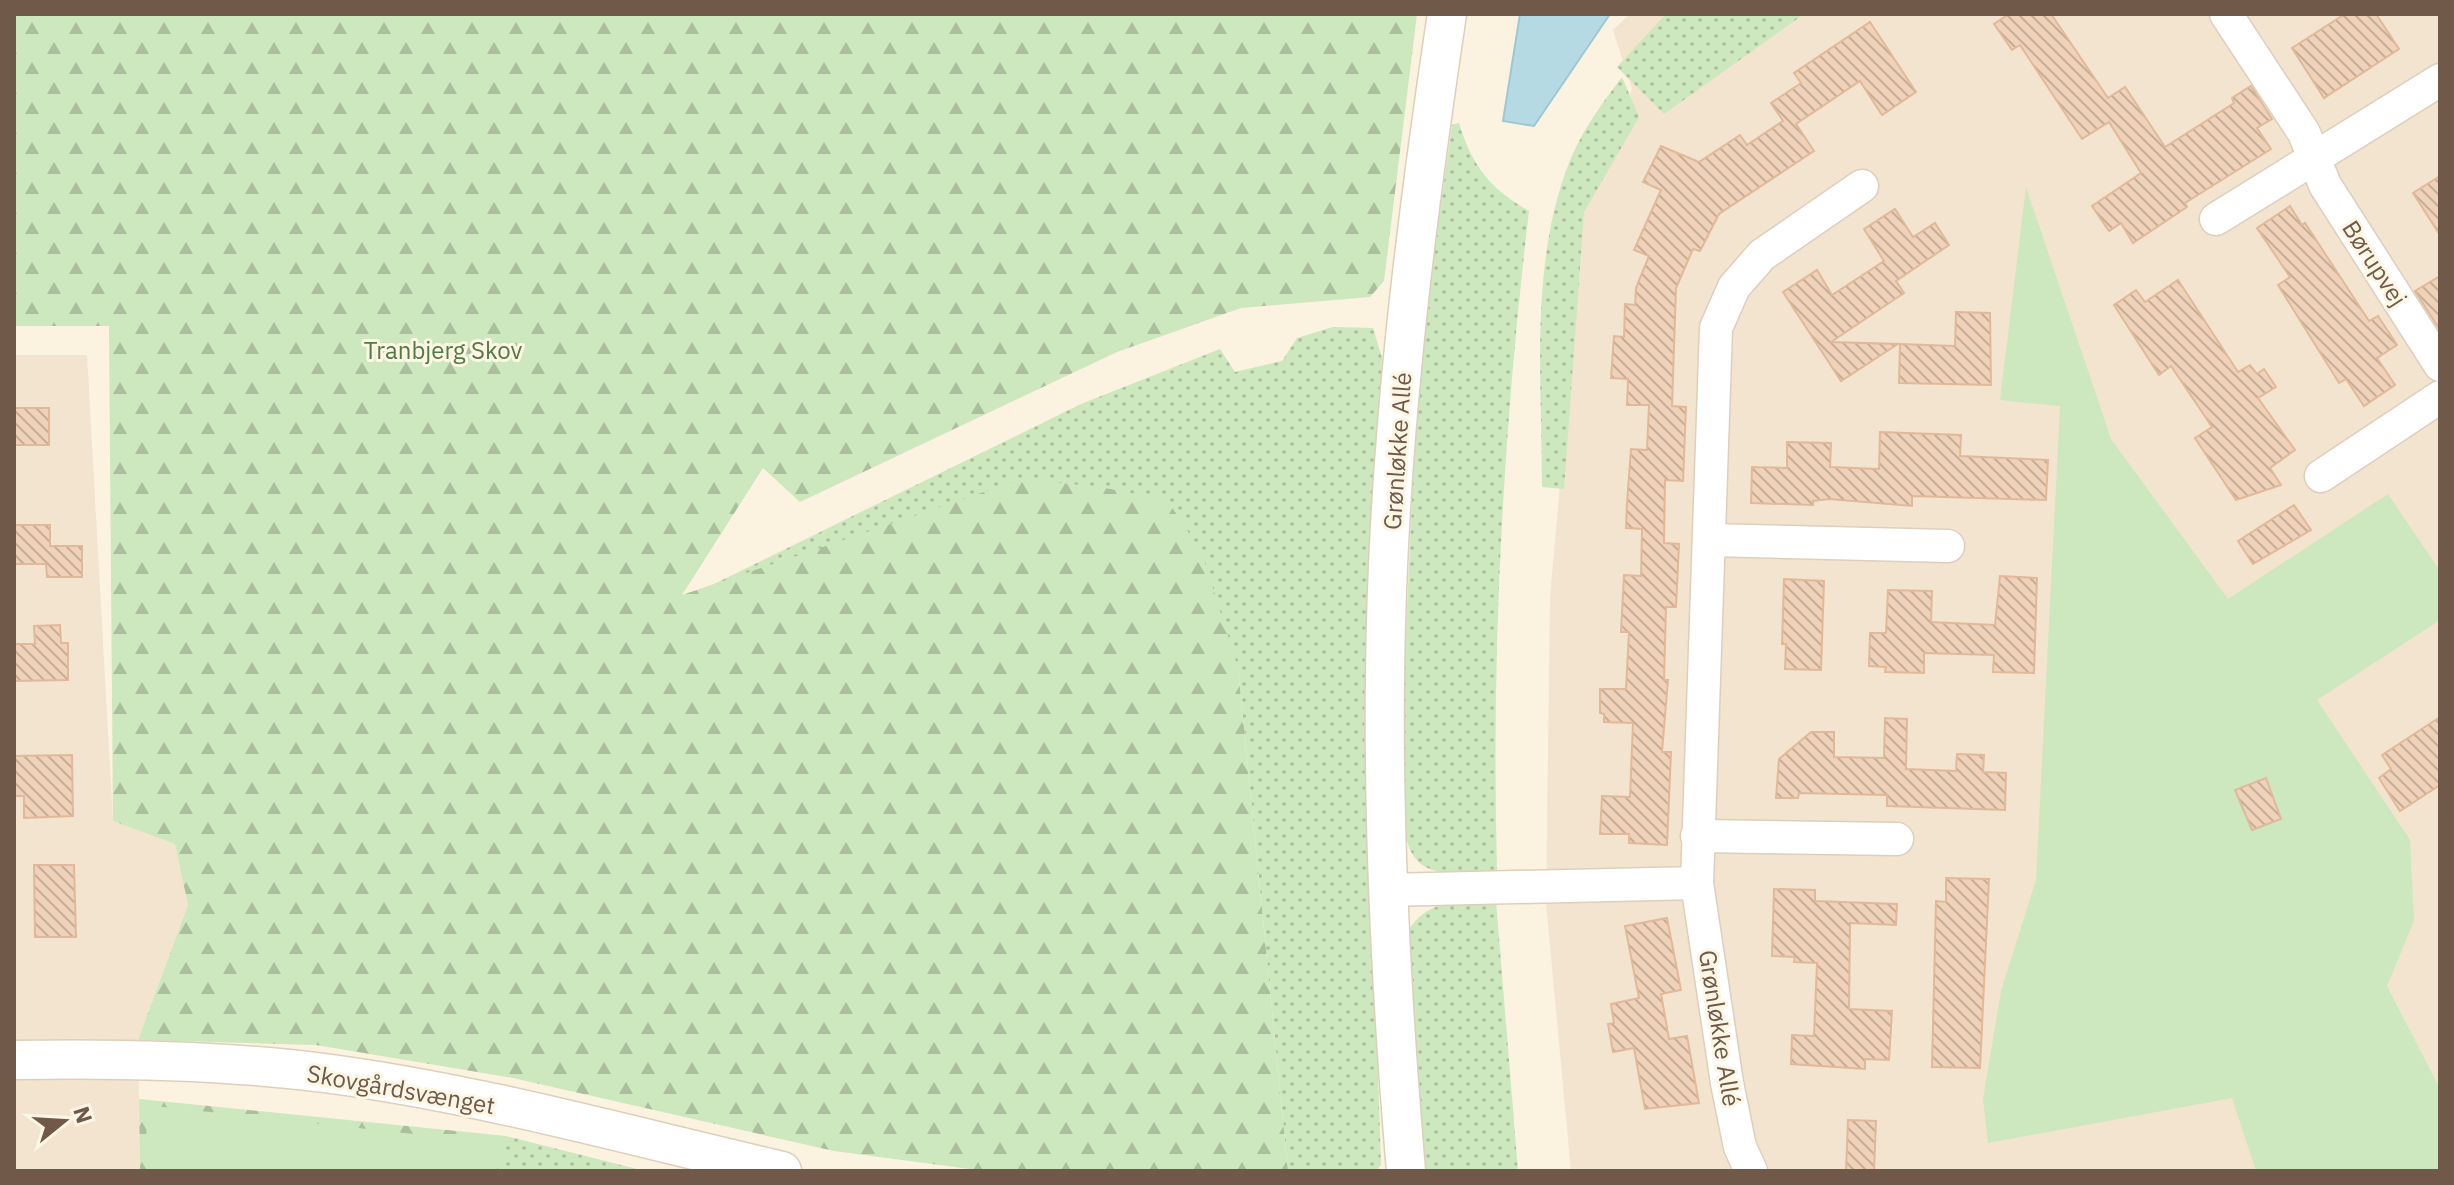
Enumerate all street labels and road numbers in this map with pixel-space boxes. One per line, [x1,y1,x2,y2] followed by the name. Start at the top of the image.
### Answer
[2335,214,2415,312] street label: Børupvej
[1376,371,1418,531] street label: Grønløkke Allé
[1692,947,1748,1109] street label: Grønløkke Allé
[304,1057,498,1121] street label: Skovgårdsvænget

